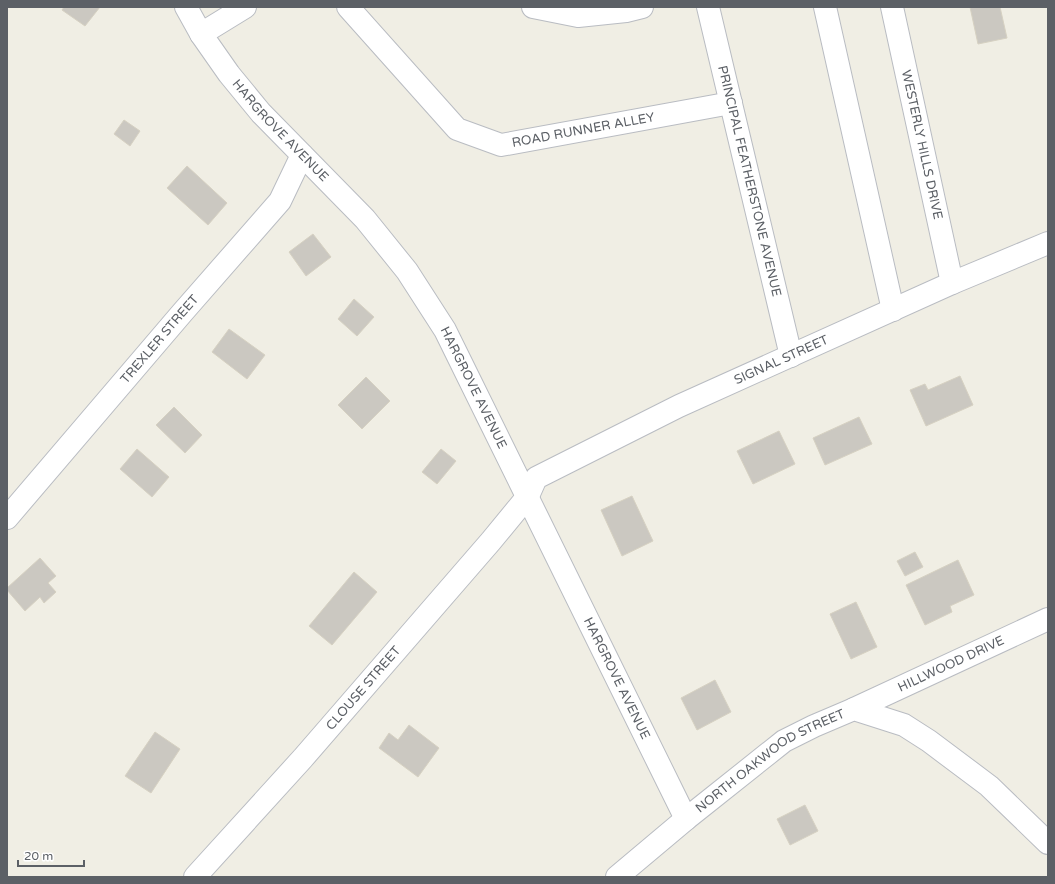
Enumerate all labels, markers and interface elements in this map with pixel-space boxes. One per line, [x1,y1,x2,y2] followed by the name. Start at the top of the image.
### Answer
[714,64,785,298] street label: PRINCIPAL FEATHERSTONE AVENUE
[898,69,946,221] street label: WESTERLY HILLS DRIVE
[229,76,332,185] street label: HARGROVE AVENUE
[511,109,656,151] street label: ROAD RUNNER ALLEY
[117,292,202,387] street label: TREXLER STREET
[437,324,510,451] street label: HARGROVE AVENUE
[732,332,831,388] street label: SIGNAL STREET
[580,615,653,742] street label: HARGROVE AVENUE
[895,632,1007,696] street label: HILLWOOD DRIVE
[323,643,404,734] street label: CLOUSE STREET
[692,706,847,816] street label: NORTH OAKWOOD STREET
[18,842,84,868] scale bar
[24,849,53,863] text: 20 m

